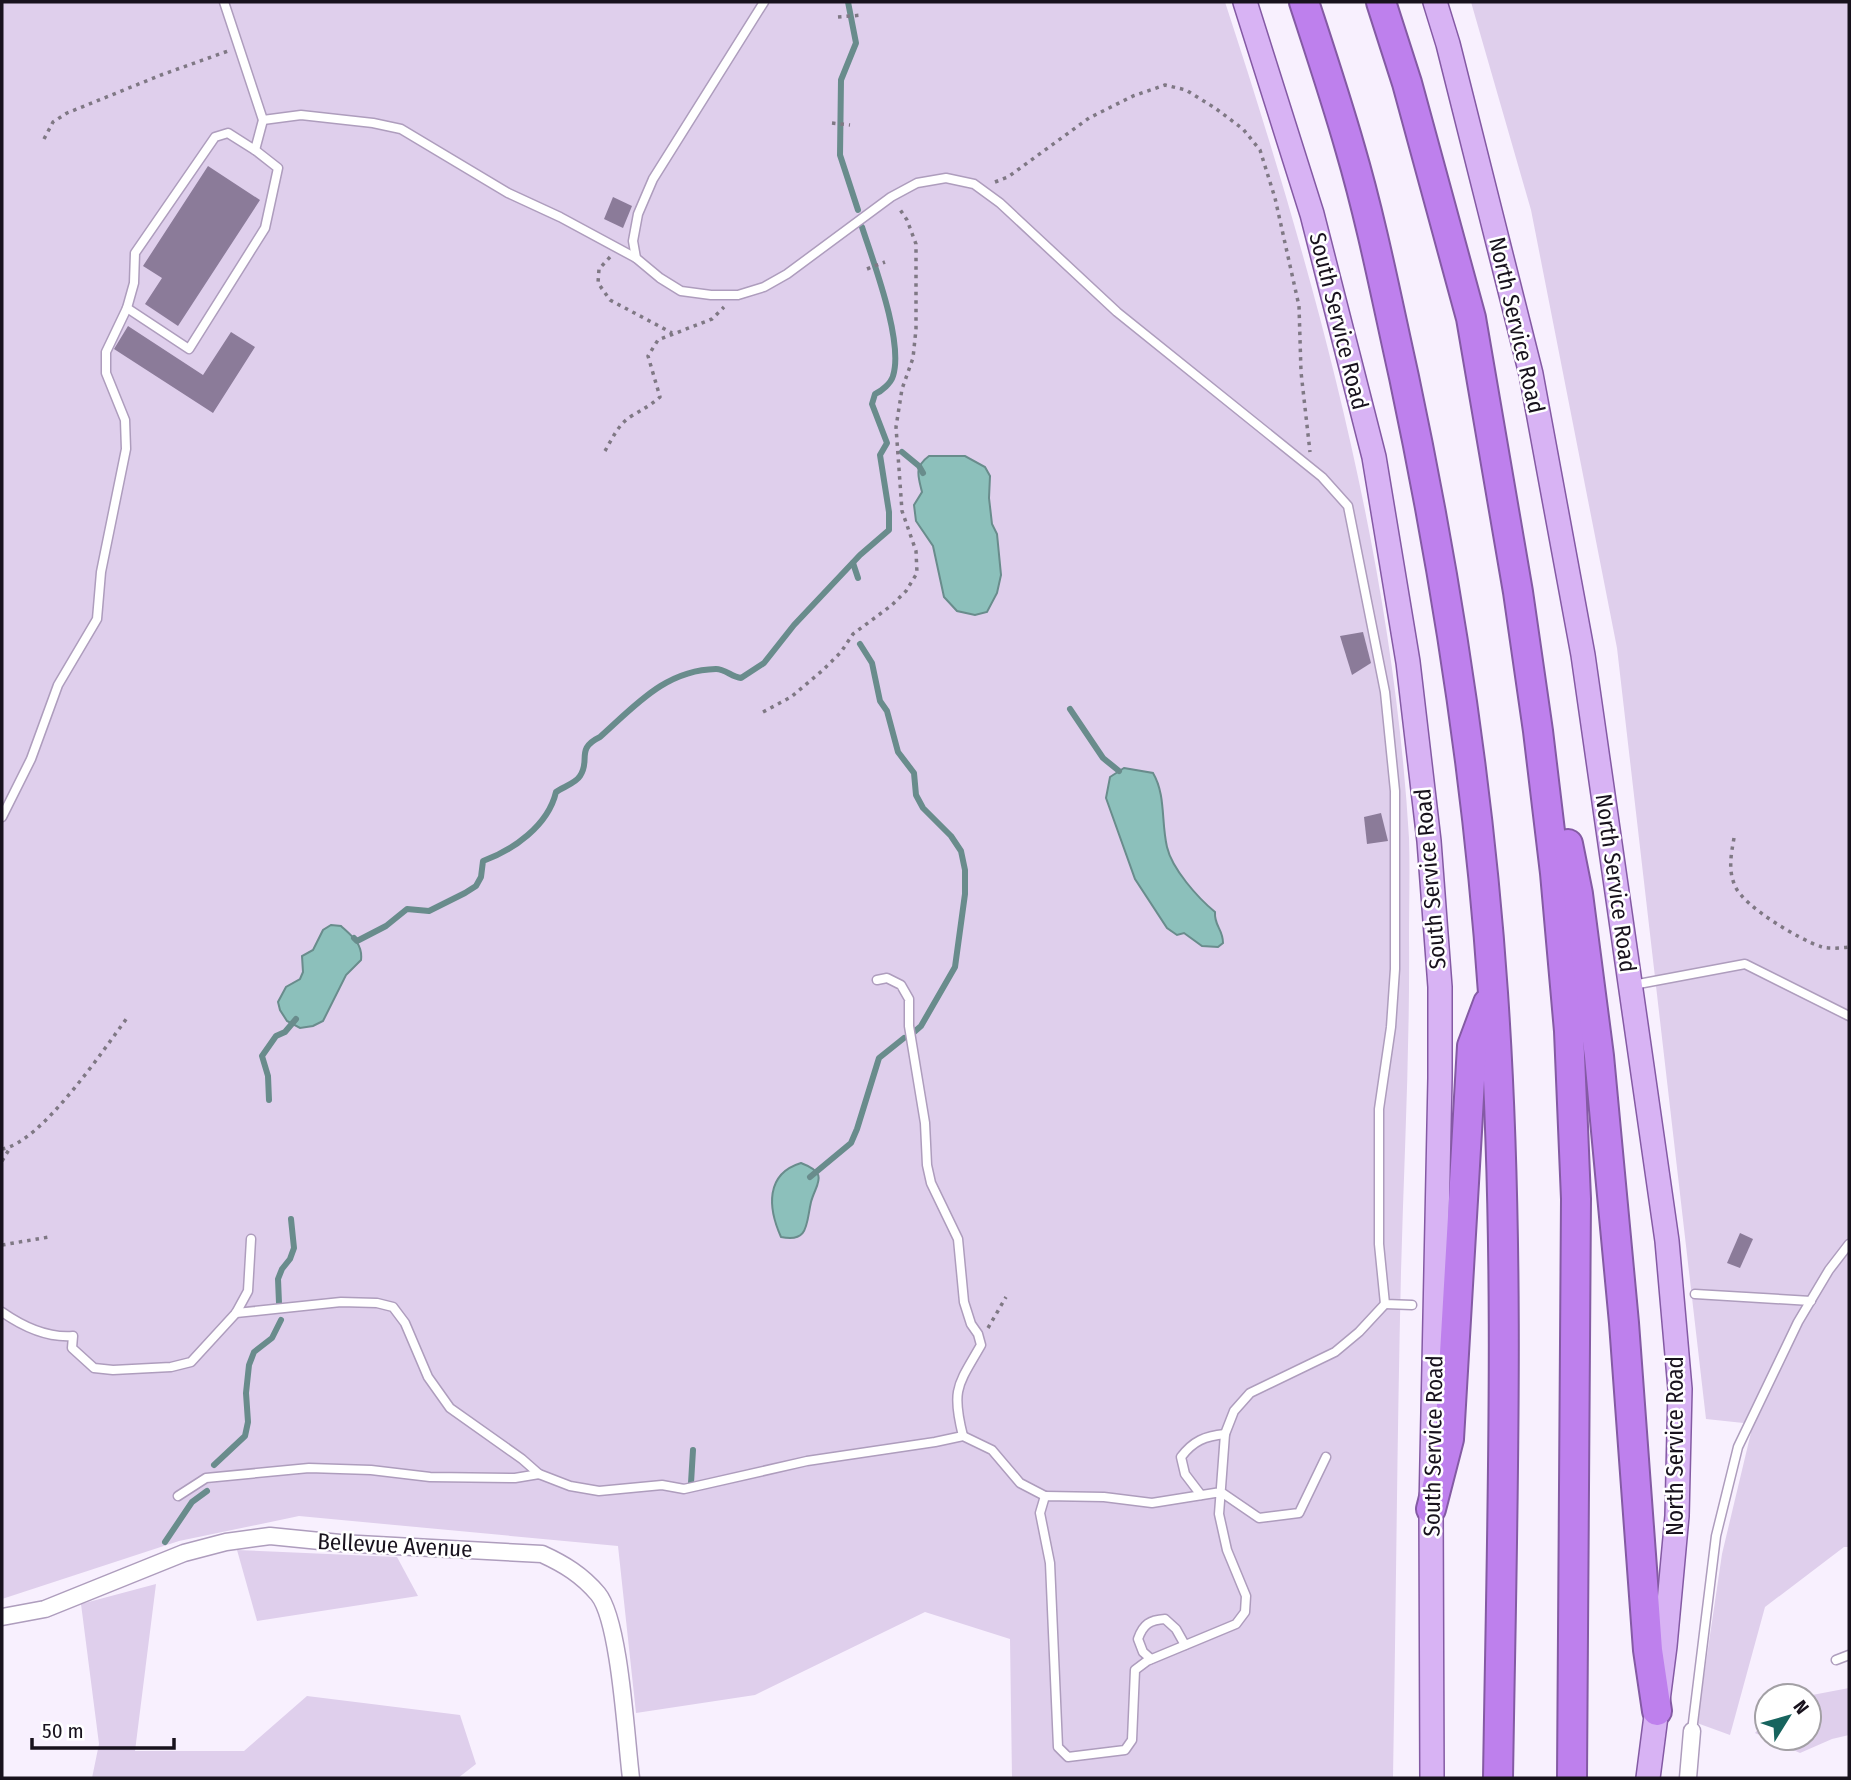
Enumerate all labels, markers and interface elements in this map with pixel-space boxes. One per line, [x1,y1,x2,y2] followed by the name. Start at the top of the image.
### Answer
[1303,230,1375,412] street label: South Service Road
[1483,234,1551,416] street label: North Service Road
[1408,787,1452,971] street label: South Service Road
[1590,792,1642,974] street label: North Service Road
[1417,1355,1449,1537] street label: South Service Road
[1661,1356,1689,1536] street label: North Service Road
[317,1527,473,1563] street label: Bellevue Avenue
[1753,1682,1823,1752] north arrow
[1789,1696,1814,1719] text: N
[32,1706,173,1750] scale bar
[42,1718,84,1744] text: 50 m

